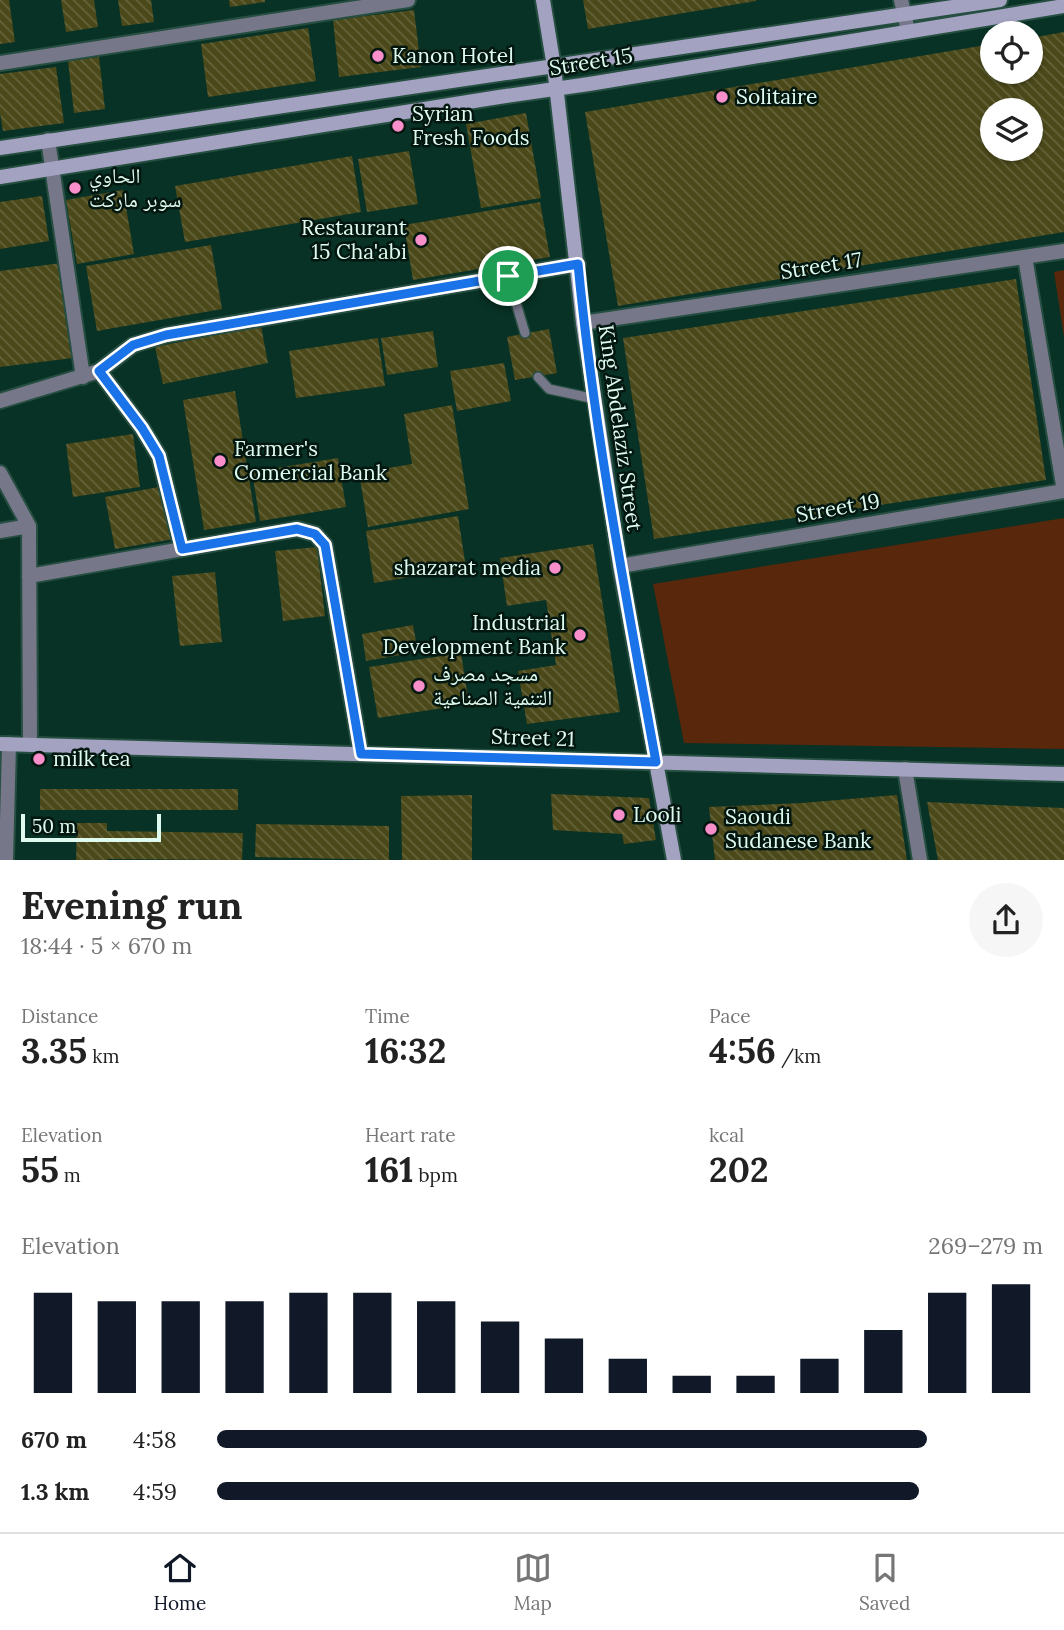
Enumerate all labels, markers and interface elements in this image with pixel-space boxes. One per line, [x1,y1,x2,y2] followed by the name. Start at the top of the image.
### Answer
[980,21,1043,161] map controls
[980,21,1043,84] button: locate
[392,42,514,69] place label: Kanon Hotel
[547,42,635,81] street label: Street 15
[370,48,386,64] marker: Kanon Hotel
[736,83,817,110] place label: Solitaire
[714,89,730,105] marker: Solitaire
[980,98,1043,161] button: layers
[412,100,530,151] place label: Syrian Fresh Foods
[390,118,406,134] marker: Syrian Fresh Foods
[89,162,181,213] place label: الحاوي سوبر ماركت
[67,180,83,196] marker: الحاوي سوبر ماركت
[301,214,408,265] place label: Restaurant 15 Cha'abi
[413,232,429,248] marker: Restaurant 15 Cha'abi
[478,246,538,306] pin
[778,246,864,285] street label: Street 17
[489,257,527,295] icon: arrive
[593,323,648,534] street label: King Abdelaziz Street
[234,435,388,486] place label: Farmer's Comercial Bank
[212,453,228,469] marker: Farmer's Comercial Bank
[794,487,882,528] street label: Street 19
[394,554,541,581] place label: shazarat media
[547,560,563,576] marker: shazarat media
[382,609,567,660] place label: Industrial Development Bank
[572,627,588,643] marker: Industrial Development Bank
[433,660,552,711] place label: مسجد مصرف التنمية الصناعية
[411,678,427,694] marker: مسجد مصرف التنمية الصناعية
[491,723,575,752] street label: Street 21
[53,745,131,772] place label: milk tea
[31,751,47,767] marker: milk tea
[633,801,681,828] place label: Looli
[725,803,872,854] place label: Saoudi Sudanese Bank
[611,807,627,823] marker: Looli
[21,811,161,843] scale bar
[32,814,76,838] text: 50 m
[703,821,719,837] marker: Saoudi Sudanese Bank
[21,881,243,929] text: Evening run
[969,883,1043,957] button: share
[21,931,192,960] text: 18:44 · 5 × 670 m
[21,1004,98,1028] text: Distance
[365,1004,410,1028] text: Time
[709,1004,751,1028] text: Pace
[21,1028,87,1073] text: 3.35
[365,1028,446,1073] text: 16:32
[709,1028,776,1073] text: 4:56
[87,1044,119,1068] text: km
[776,1044,821,1068] text: /km
[21,1123,103,1147] text: Elevation
[365,1123,456,1147] text: Heart rate
[709,1123,744,1147] text: kcal
[21,1147,59,1192] text: 55
[365,1147,414,1192] text: 161
[709,1147,769,1192] text: 202
[59,1163,81,1187] text: m
[414,1163,458,1187] text: bpm
[21,1231,120,1260] text: Elevation
[928,1231,1043,1260] text: 269–279 m
[21,1425,87,1454] text: 670 m
[133,1425,177,1454] text: 4:58
[21,1477,89,1506] text: 1.3 km
[133,1477,177,1506] text: 4:59
[154,1549,206,1615] tab: Home
[513,1549,552,1615] tab: Map
[859,1549,910,1615] tab: Saved

